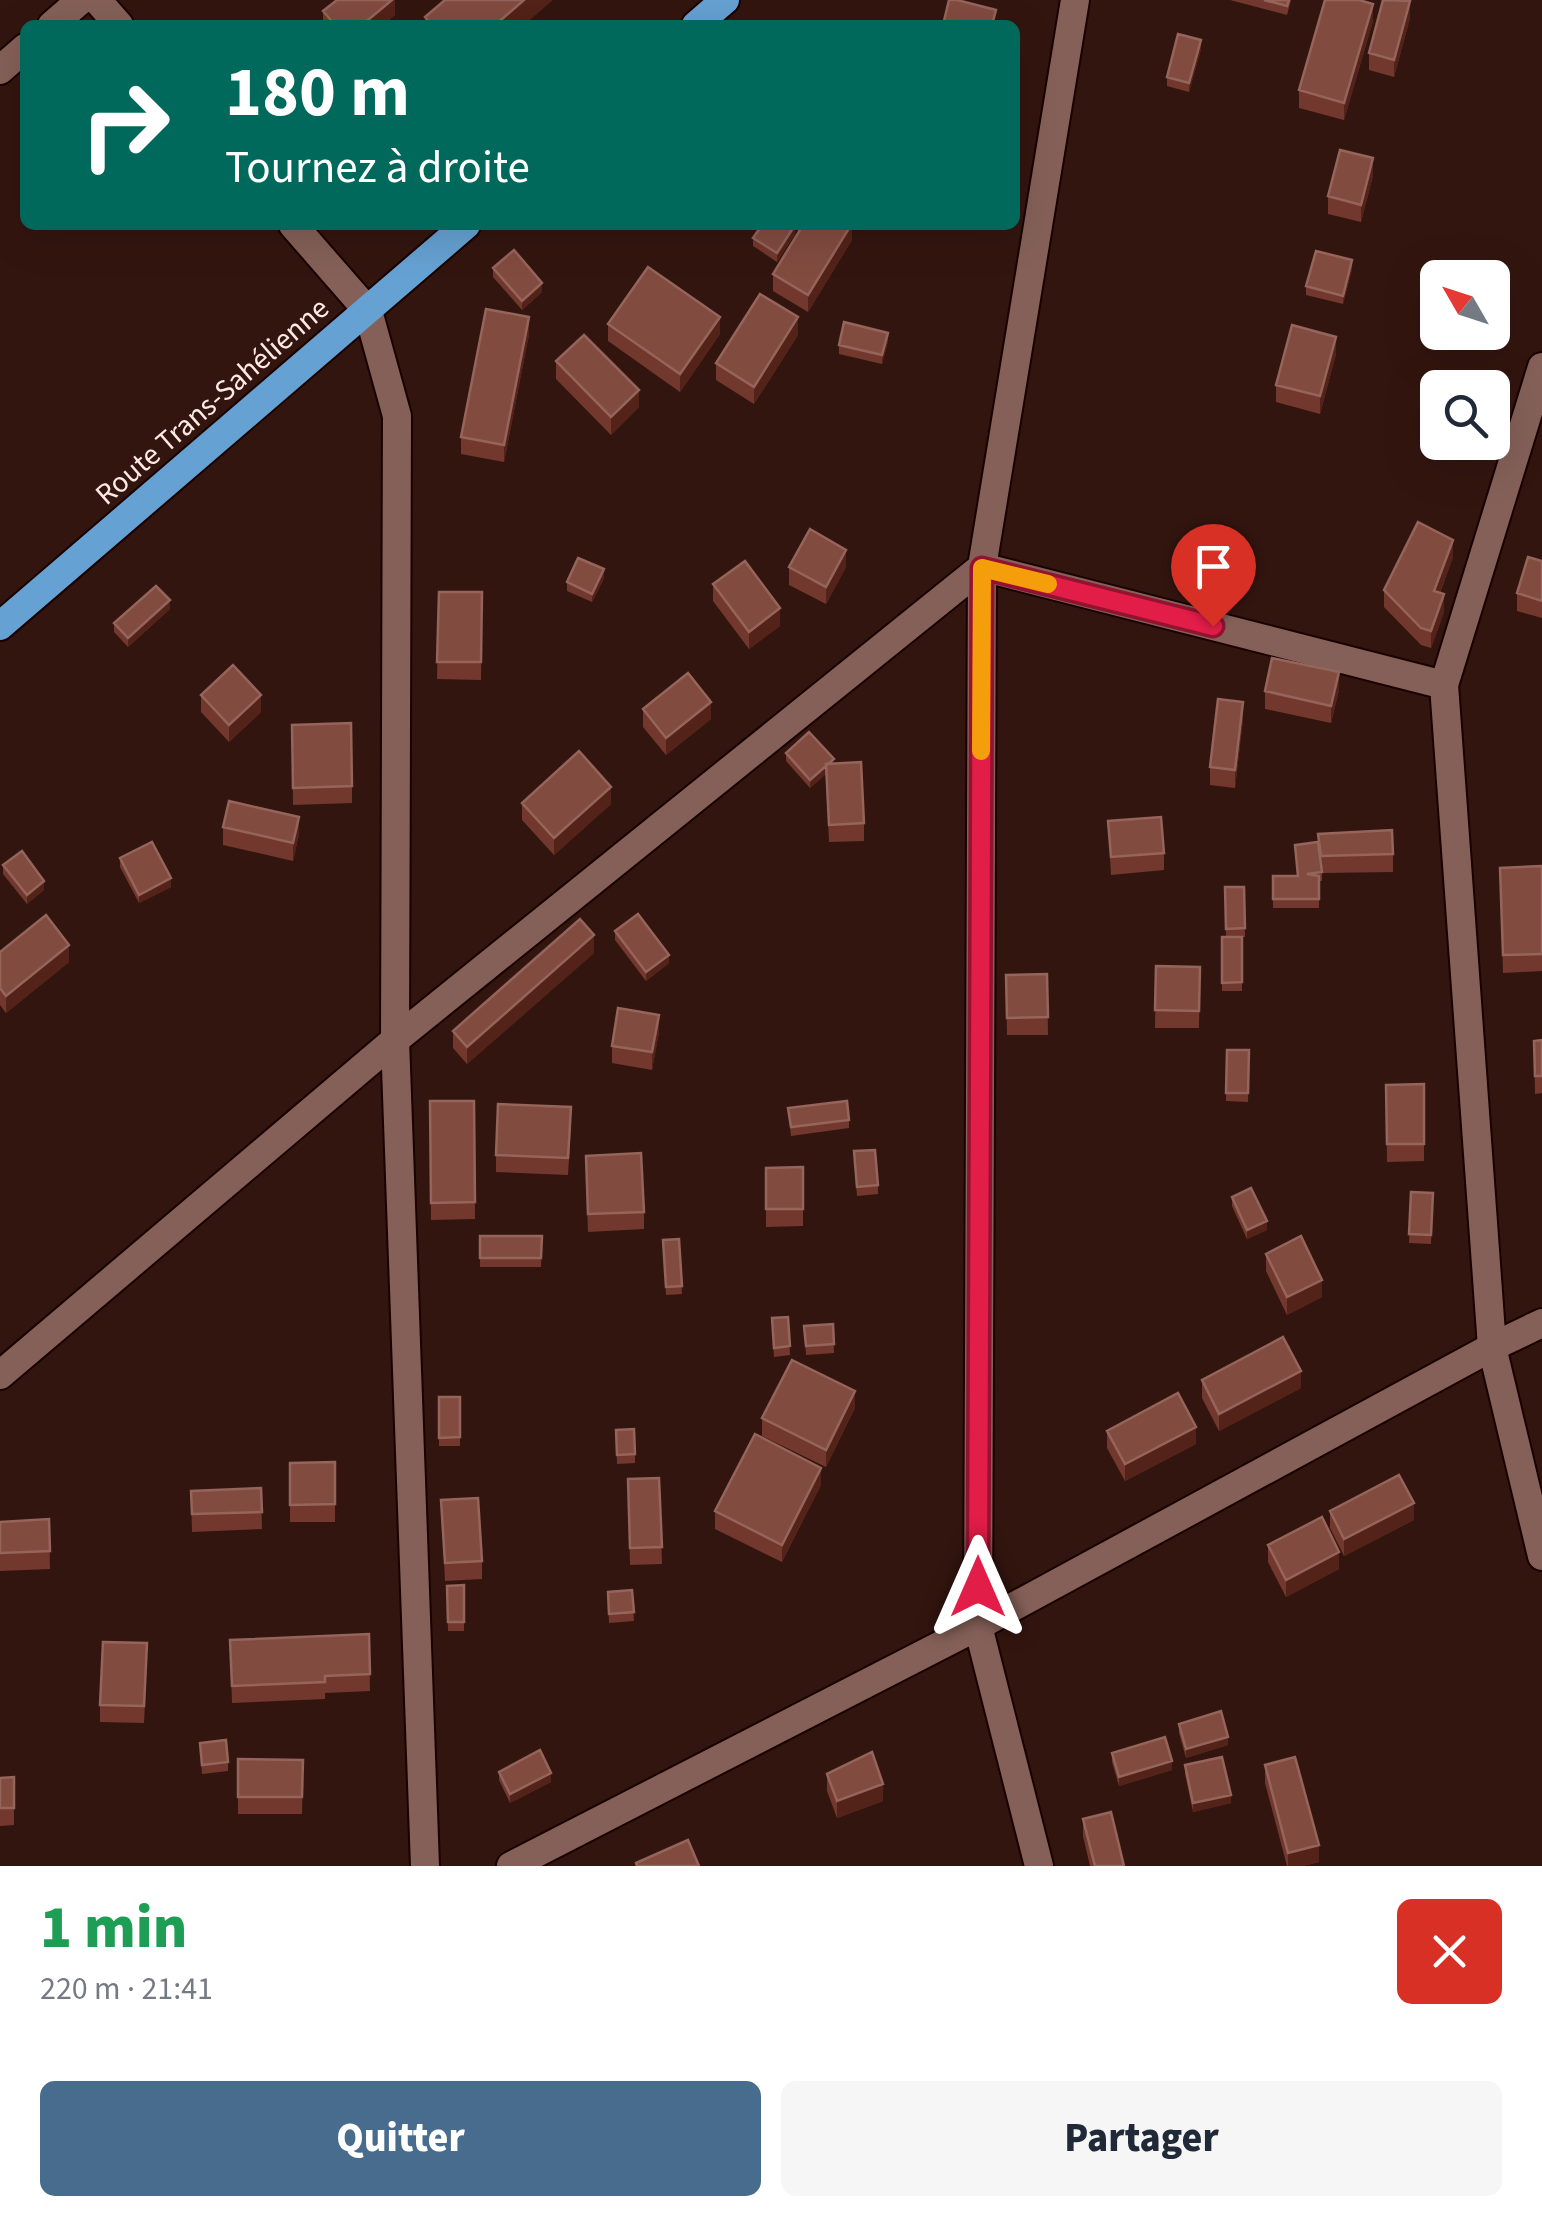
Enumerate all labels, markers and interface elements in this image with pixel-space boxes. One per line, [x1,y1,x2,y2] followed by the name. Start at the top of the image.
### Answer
[225,43,410,143] text: 180 m
[60,60,190,190] icon: right
[225,136,530,200] text: Tournez à droite
[1420,260,1510,350] north arrow
[1420,260,1510,460] map controls
[86,288,339,515] street label: Route Trans-Sahélienne
[1420,370,1510,460] button: search
[1171,524,1256,627] pin
[1186,539,1241,594] icon: arrive
[926,1535,1030,1639] position arrow
[40,1886,187,1971] text: 1 min
[1397,1899,1502,2004] button: close
[40,1966,213,2012] text: 220 m · 21:41
[40,2081,761,2196] button: Quitter
[781,2081,1502,2196] button: Partager

